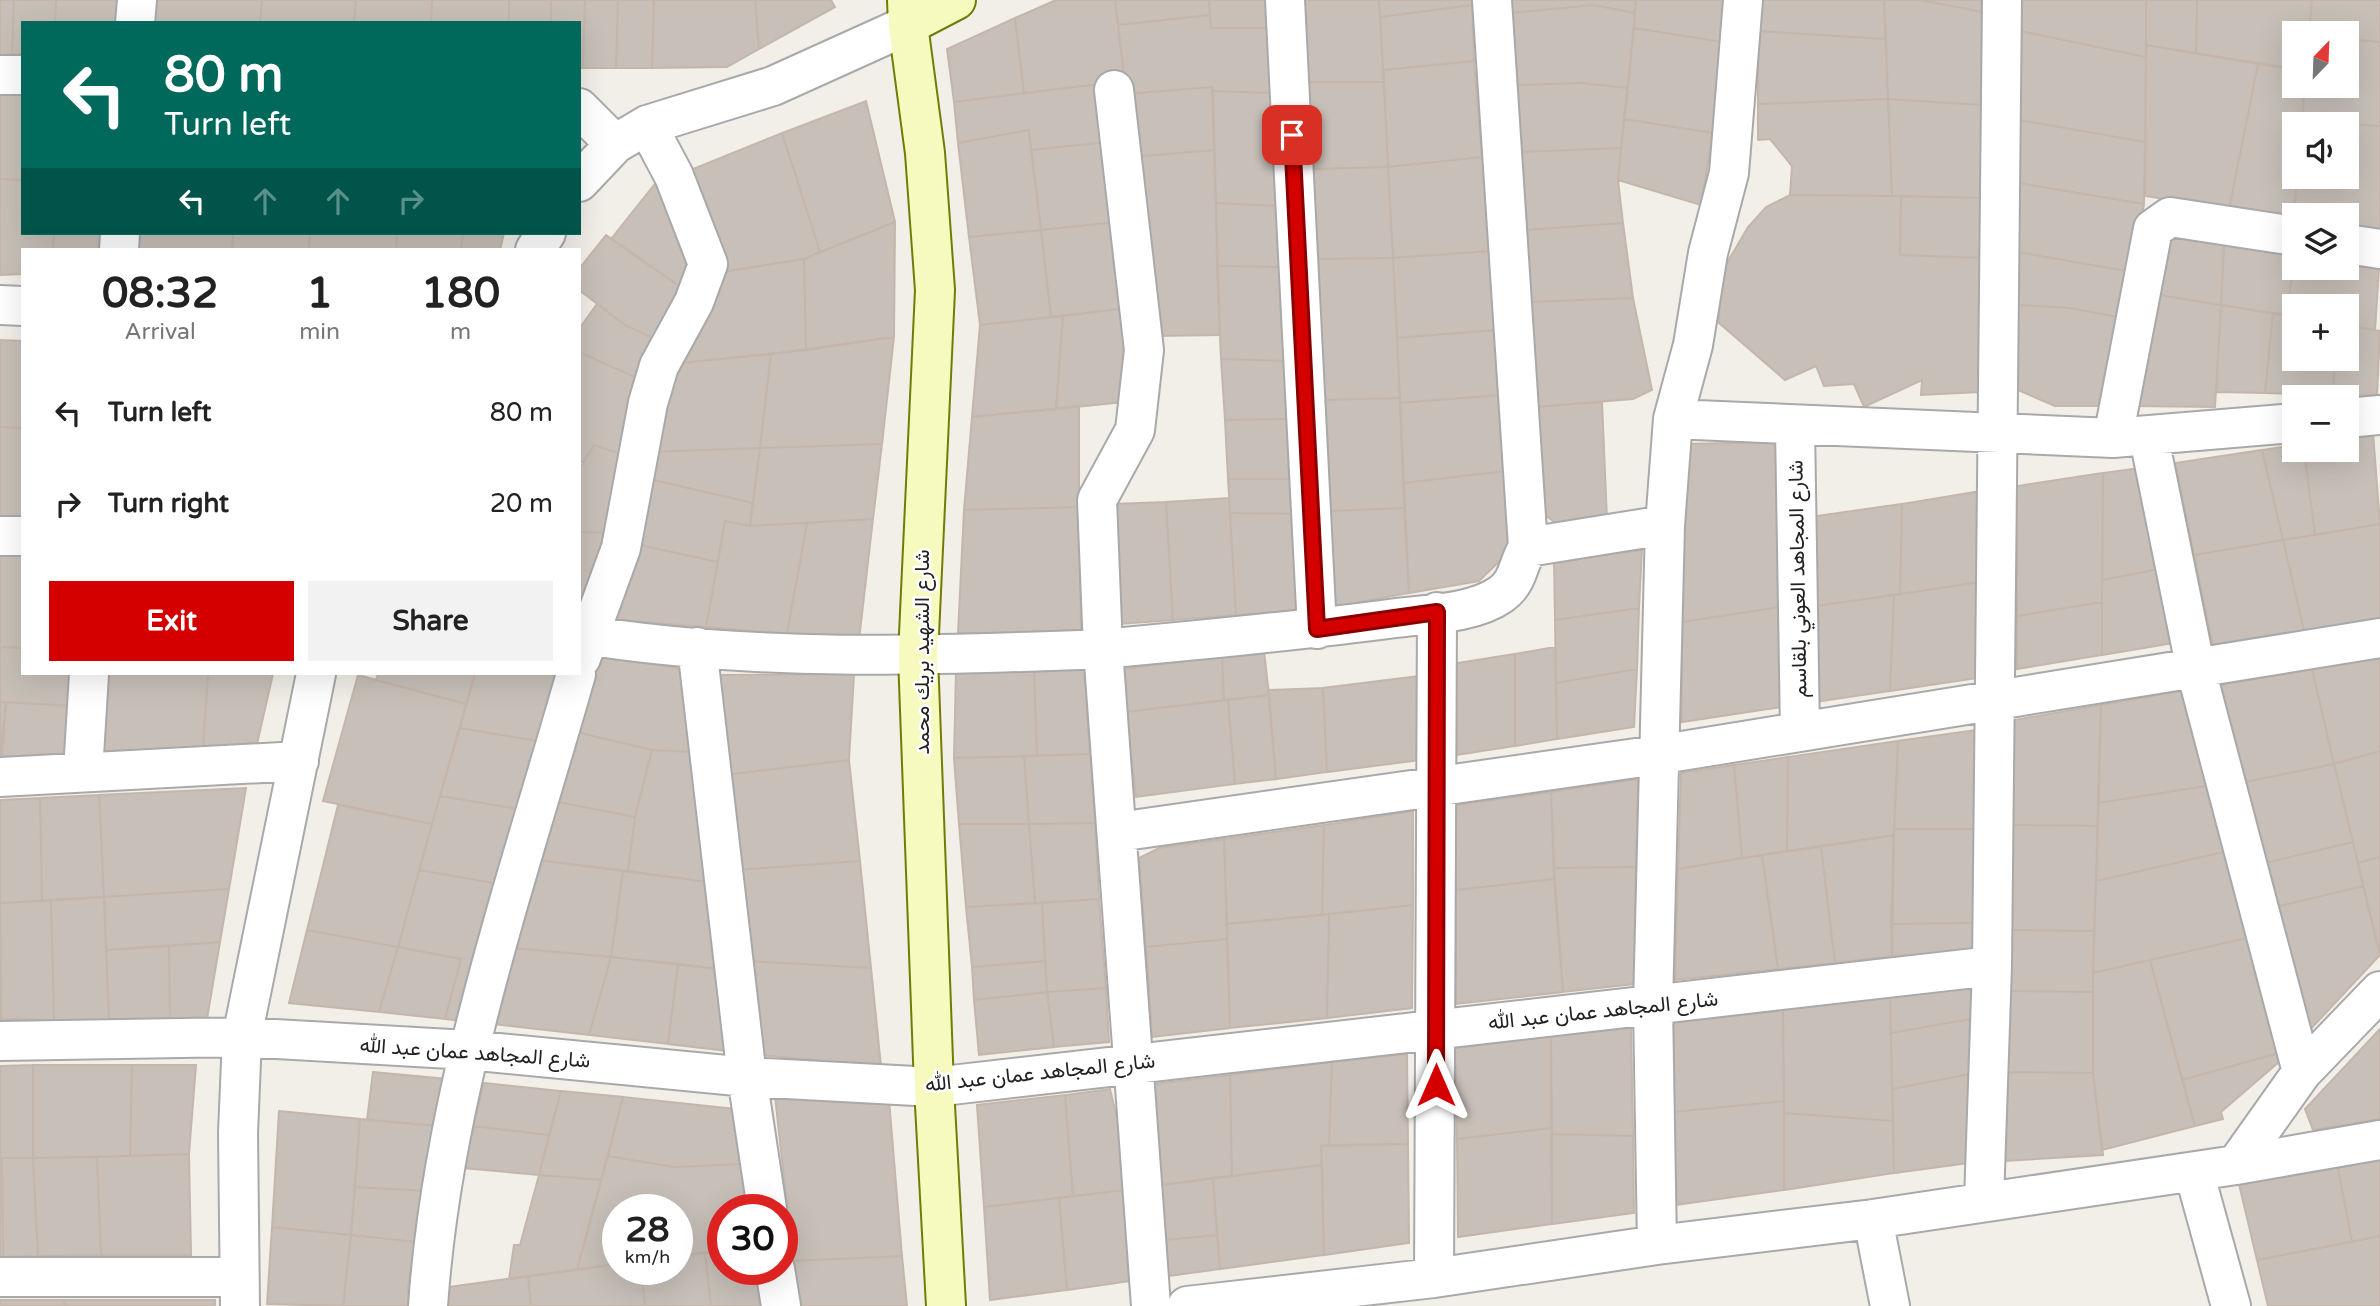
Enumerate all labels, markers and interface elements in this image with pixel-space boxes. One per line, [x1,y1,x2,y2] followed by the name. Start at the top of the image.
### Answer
[2282,21,2359,98] north arrow
[2282,21,2359,462] map controls
[164,46,283,105] text: 80 m
[49,49,140,140] icon: left
[1262,105,1322,165] pin
[164,106,291,144] text: Turn left
[2282,112,2359,189] button: sound
[1273,116,1311,154] icon: arrive
[173,182,211,220] icon: left
[246,182,284,220] icon: ahead
[319,182,357,220] icon: ahead
[392,182,430,220] icon: right
[2282,203,2359,280] button: layers
[102,268,218,319] text: 08:32
[306,268,333,319] text: 1
[421,268,500,319] text: 180
[2282,294,2359,371] button: +
[125,318,196,346] text: Arrival
[299,318,340,346] text: min
[450,318,471,346] text: m
[2282,385,2359,462] button: −
[49,394,87,432] icon: left
[108,397,211,428] text: Turn left
[490,397,553,428] text: 80 m
[1783,460,1817,698] street label: شارع المجاهد العوني بلقاسم
[49,485,87,523] icon: right
[108,488,229,519] text: Turn right
[490,488,553,519] text: 20 m
[910,549,936,755] street label: شارع الشهيد بريك محمد
[49,581,294,661] button: Exit
[308,581,553,661] button: Share
[1487,985,1719,1037] street label: شارع المجاهد عمان عبد الله
[359,1031,591,1075] street label: شارع المجاهد عمان عبد الله
[924,1047,1156,1099] street label: شارع المجاهد عمان عبد الله
[1399,1048,1473,1122] position arrow
[707,1194,798,1285] speed limit sign: 30
[626,1209,669,1251] text: 28
[625,1246,670,1268] text: km/h

